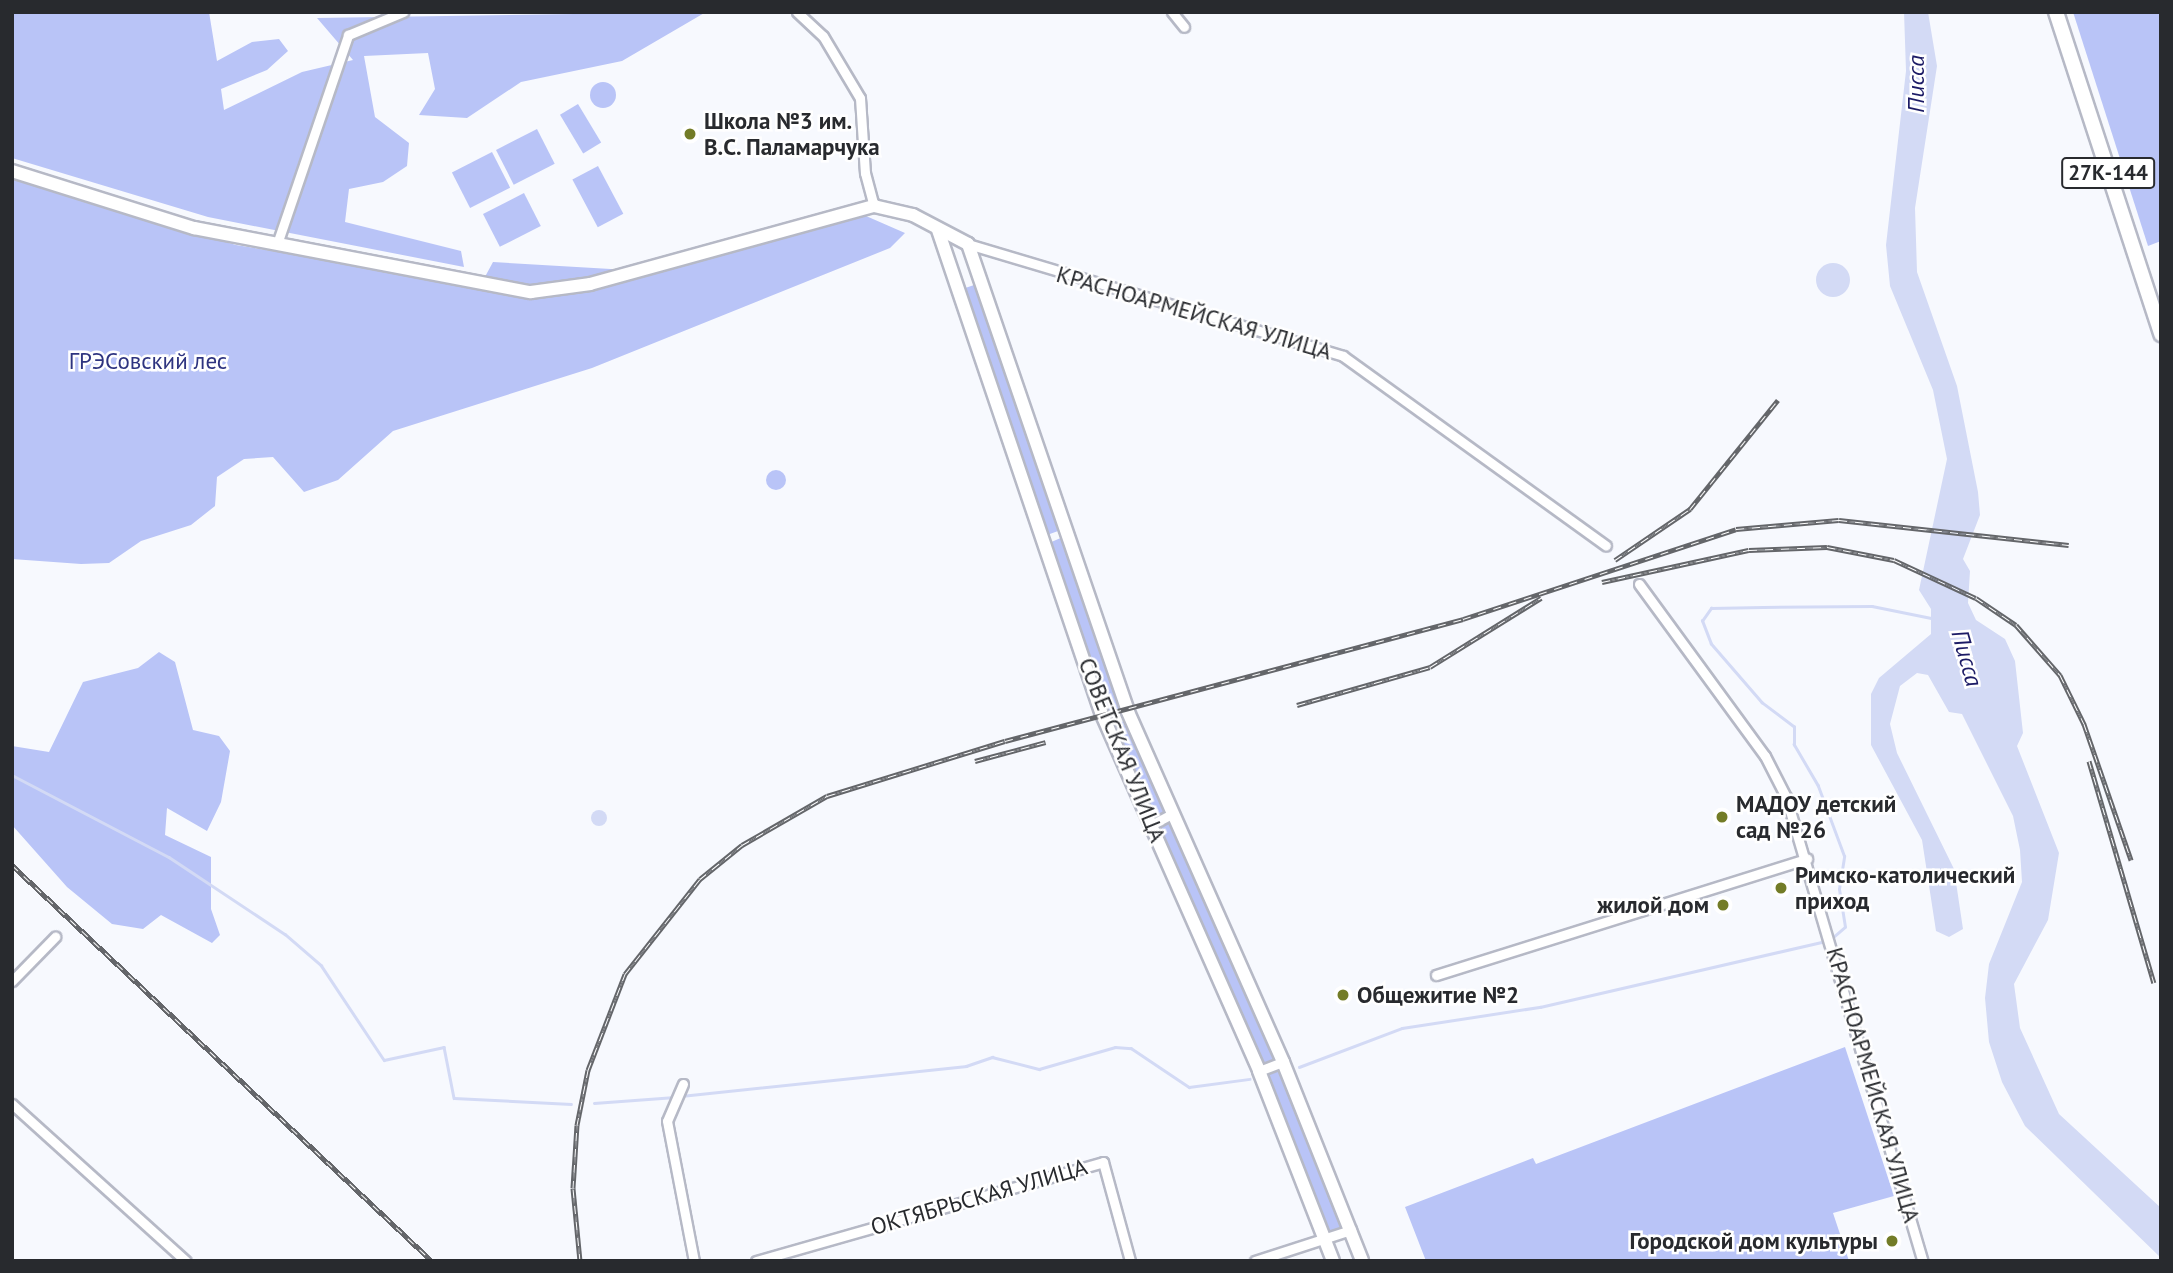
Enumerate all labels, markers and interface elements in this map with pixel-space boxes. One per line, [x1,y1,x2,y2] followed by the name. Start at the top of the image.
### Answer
[1902,55,1930,113] water label: Писса
[704,107,881,161] place label: Школа №3 им. В.С. Паламарчука
[682,126,698,142] marker: Школа №3 им. В.С. Паламарчука
[2061,156,2155,190] road number: 27К-144
[1053,260,1335,366] street label: КРАСНОАРМЕЙСКАЯ УЛИЦА
[69,347,227,375] park label: ГРЭСовский лес
[1945,626,1989,690] water label: Писса
[1072,654,1172,846] street label: СОВЕТСКАЯ УЛИЦА
[1736,790,1897,844] place label: МАДОУ детский сад №26
[1714,809,1730,825] marker: МАДОУ детский сад №26
[1795,861,2015,915] place label: Римско-католический приход
[1773,880,1789,896] marker: Римско-католический приход
[1597,891,1709,919] place label: жилой дом
[1715,897,1731,913] marker: жилой дом
[1820,944,1926,1226] street label: КРАСНОАРМЕЙСКАЯ УЛИЦА
[1357,981,1519,1009] place label: Общежитие №2
[1335,987,1351,1003] marker: Общежитие №2
[867,1153,1091,1241] street label: ОКТЯБРЬСКАЯ УЛИЦА
[1629,1227,1878,1255] place label: Городской дом культуры
[1884,1233,1900,1249] marker: Городской дом культуры

